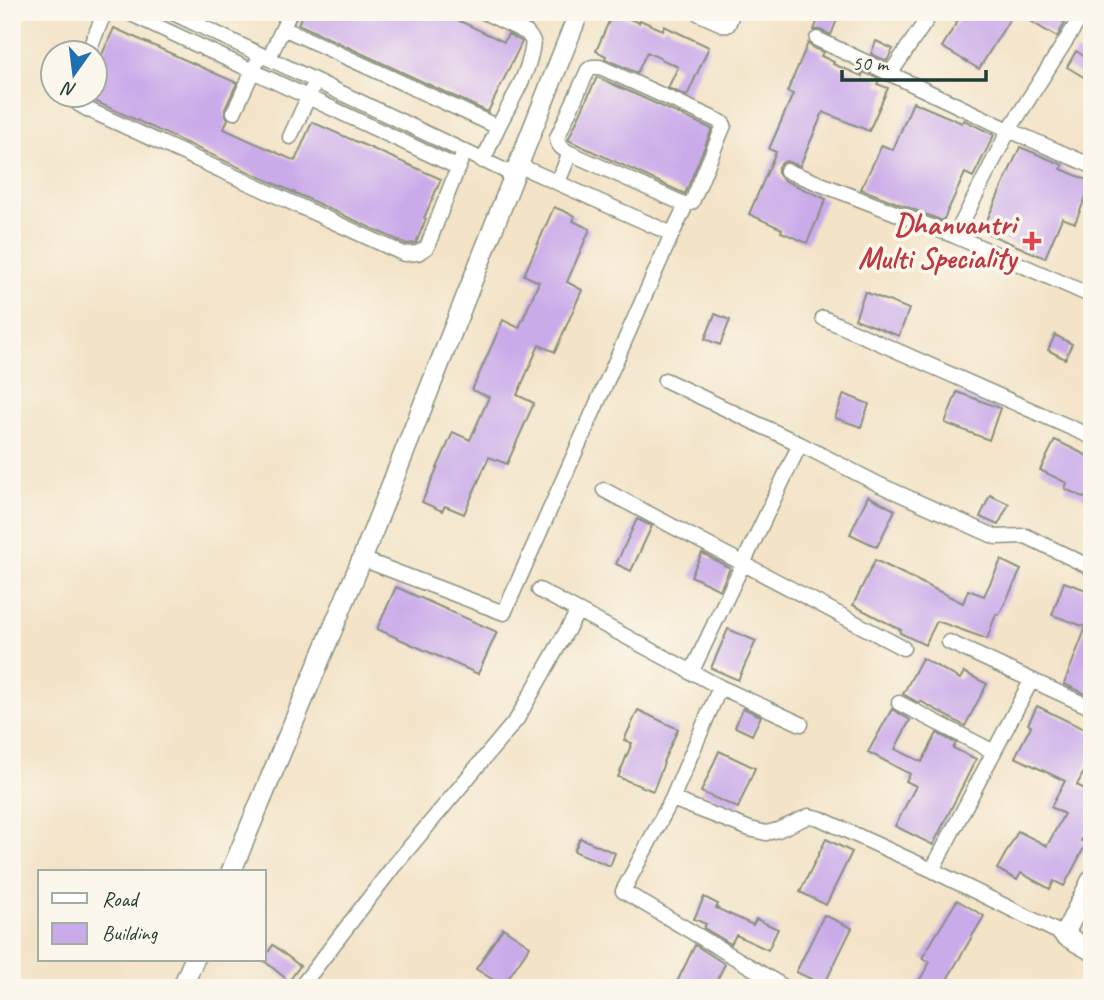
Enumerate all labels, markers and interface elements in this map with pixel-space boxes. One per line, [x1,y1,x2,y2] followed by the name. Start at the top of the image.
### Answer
[38,38,108,108] north arrow
[842,38,985,82] scale bar
[852,50,890,76] text: 50 m
[58,76,79,103] text: N
[858,205,1020,277] place label: Dhanvantri Multi Speciality
[1022,231,1042,251] marker: Dhanvantri Multi Speciality
[38,870,266,962] legend
[102,886,141,912] text: Road
[102,920,159,946] text: Building

